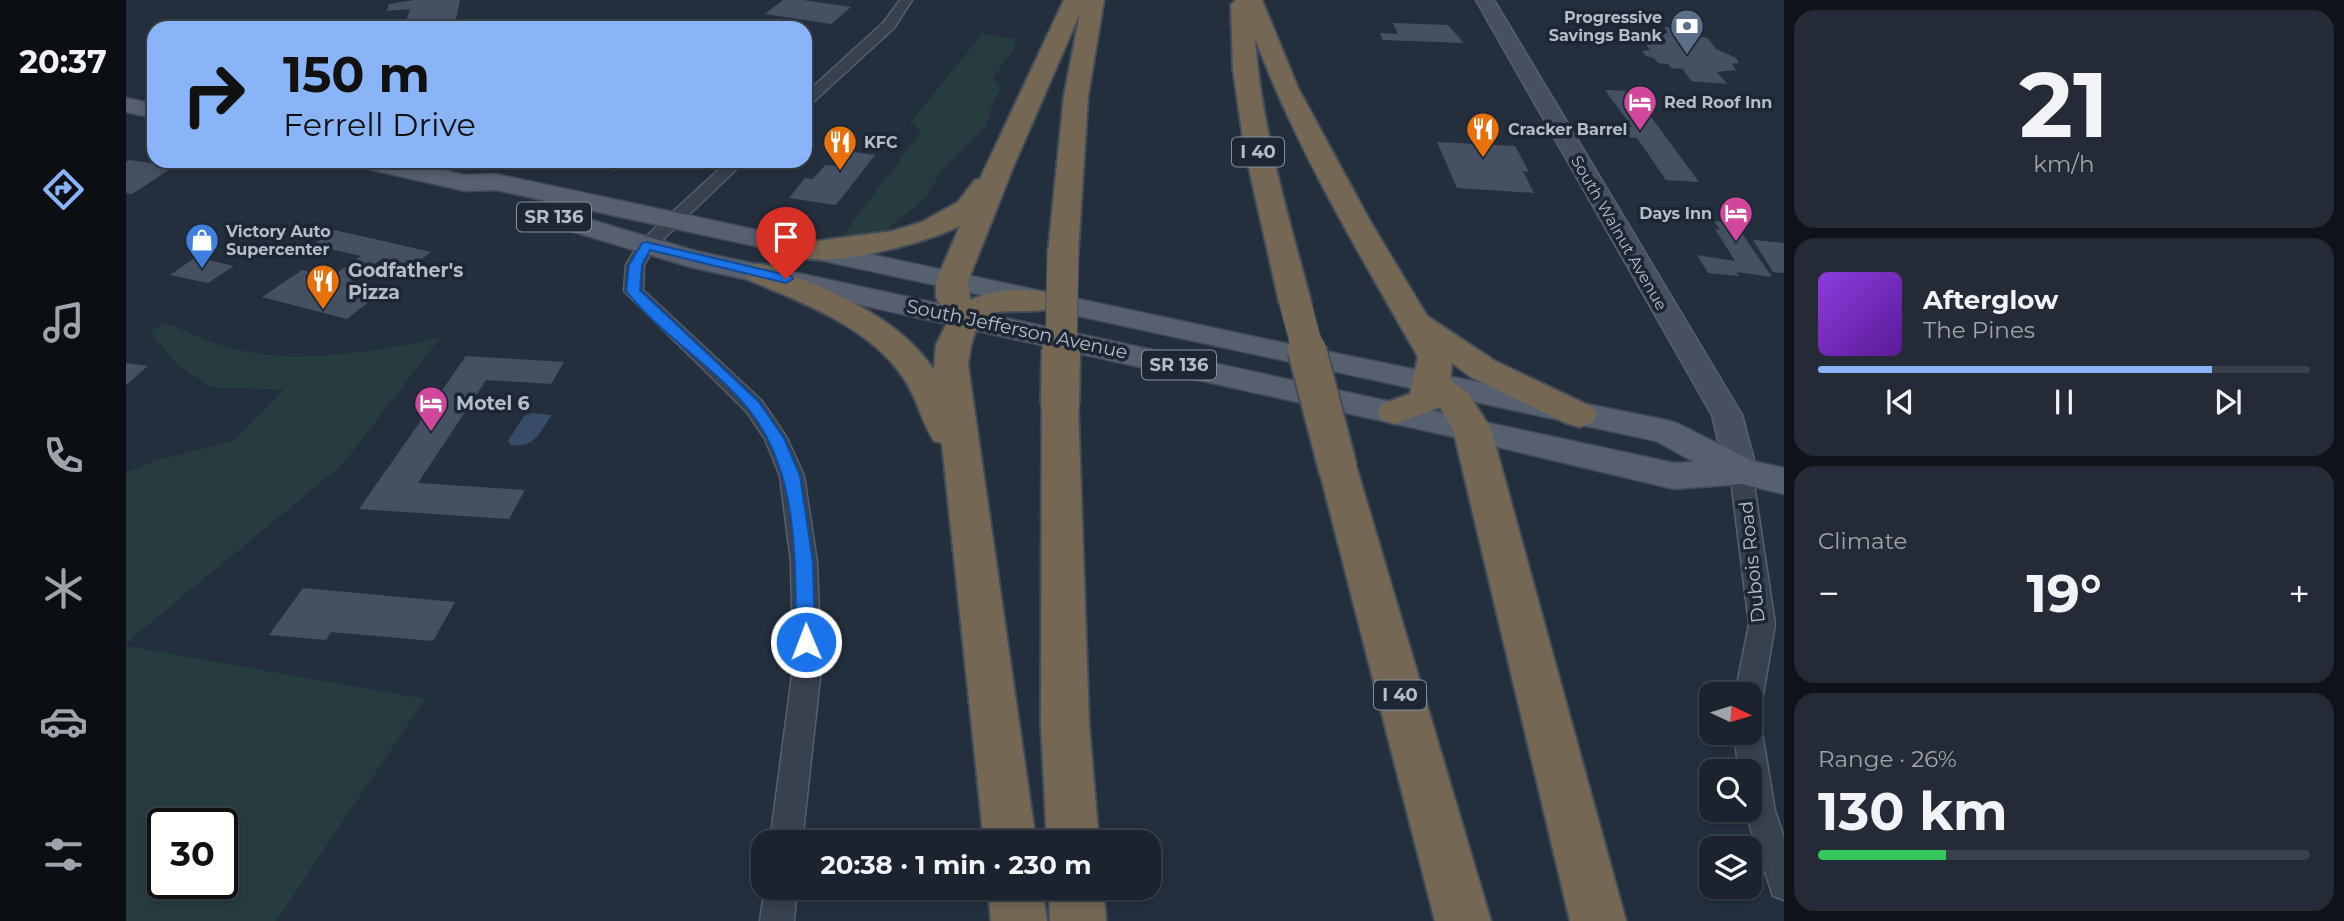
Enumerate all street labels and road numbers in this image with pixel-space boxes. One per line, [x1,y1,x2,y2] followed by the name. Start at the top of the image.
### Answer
[1232,138,1284,167] road number: I 40
[1567,152,1671,314] street label: South Walnut Avenue
[517,202,591,232] road number: SR 136
[904,294,1130,364] street label: South Jefferson Avenue
[1142,351,1216,380] road number: SR 136
[1734,500,1770,624] street label: Dubois Road
[1374,680,1426,710] road number: I 40

